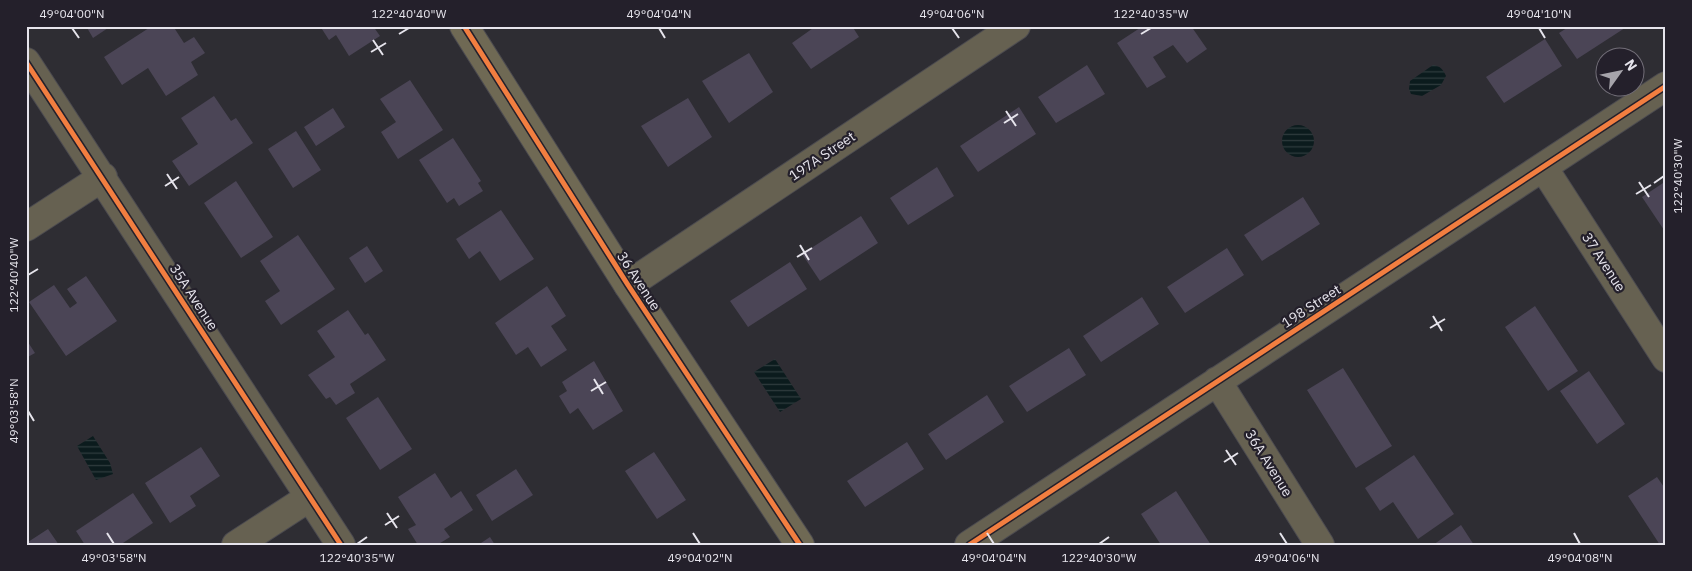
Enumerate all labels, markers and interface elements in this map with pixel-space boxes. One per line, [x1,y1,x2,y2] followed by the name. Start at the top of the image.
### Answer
[39,6,105,21] text: 49°04'00"N
[372,6,447,21] text: 122°40'40"W
[626,6,692,21] text: 49°04'04"N
[919,6,985,21] text: 49°04'06"N
[1114,6,1189,21] text: 122°40'35"W
[1506,6,1572,21] text: 49°04'10"N
[1594,48,1644,98] north arrow
[1621,56,1641,74] text: N
[786,127,859,185] street label: 197A Street
[1670,138,1685,213] text: 122°40'30"W
[1578,229,1630,295] street label: 37 Avenue
[6,237,21,312] text: 122°40'40"W
[613,248,665,314] street label: 36 Avenue
[166,260,222,334] street label: 35A Avenue
[1278,280,1344,332] street label: 198 Street
[6,378,21,444] text: 49°03'58"N
[1241,426,1297,500] street label: 36A Avenue
[81,550,147,565] text: 49°03'58"N
[320,550,395,565] text: 122°40'35"W
[667,550,733,565] text: 49°04'02"N
[961,550,1027,565] text: 49°04'04"N
[1062,550,1137,565] text: 122°40'30"W
[1254,550,1320,565] text: 49°04'06"N
[1547,550,1613,565] text: 49°04'08"N

